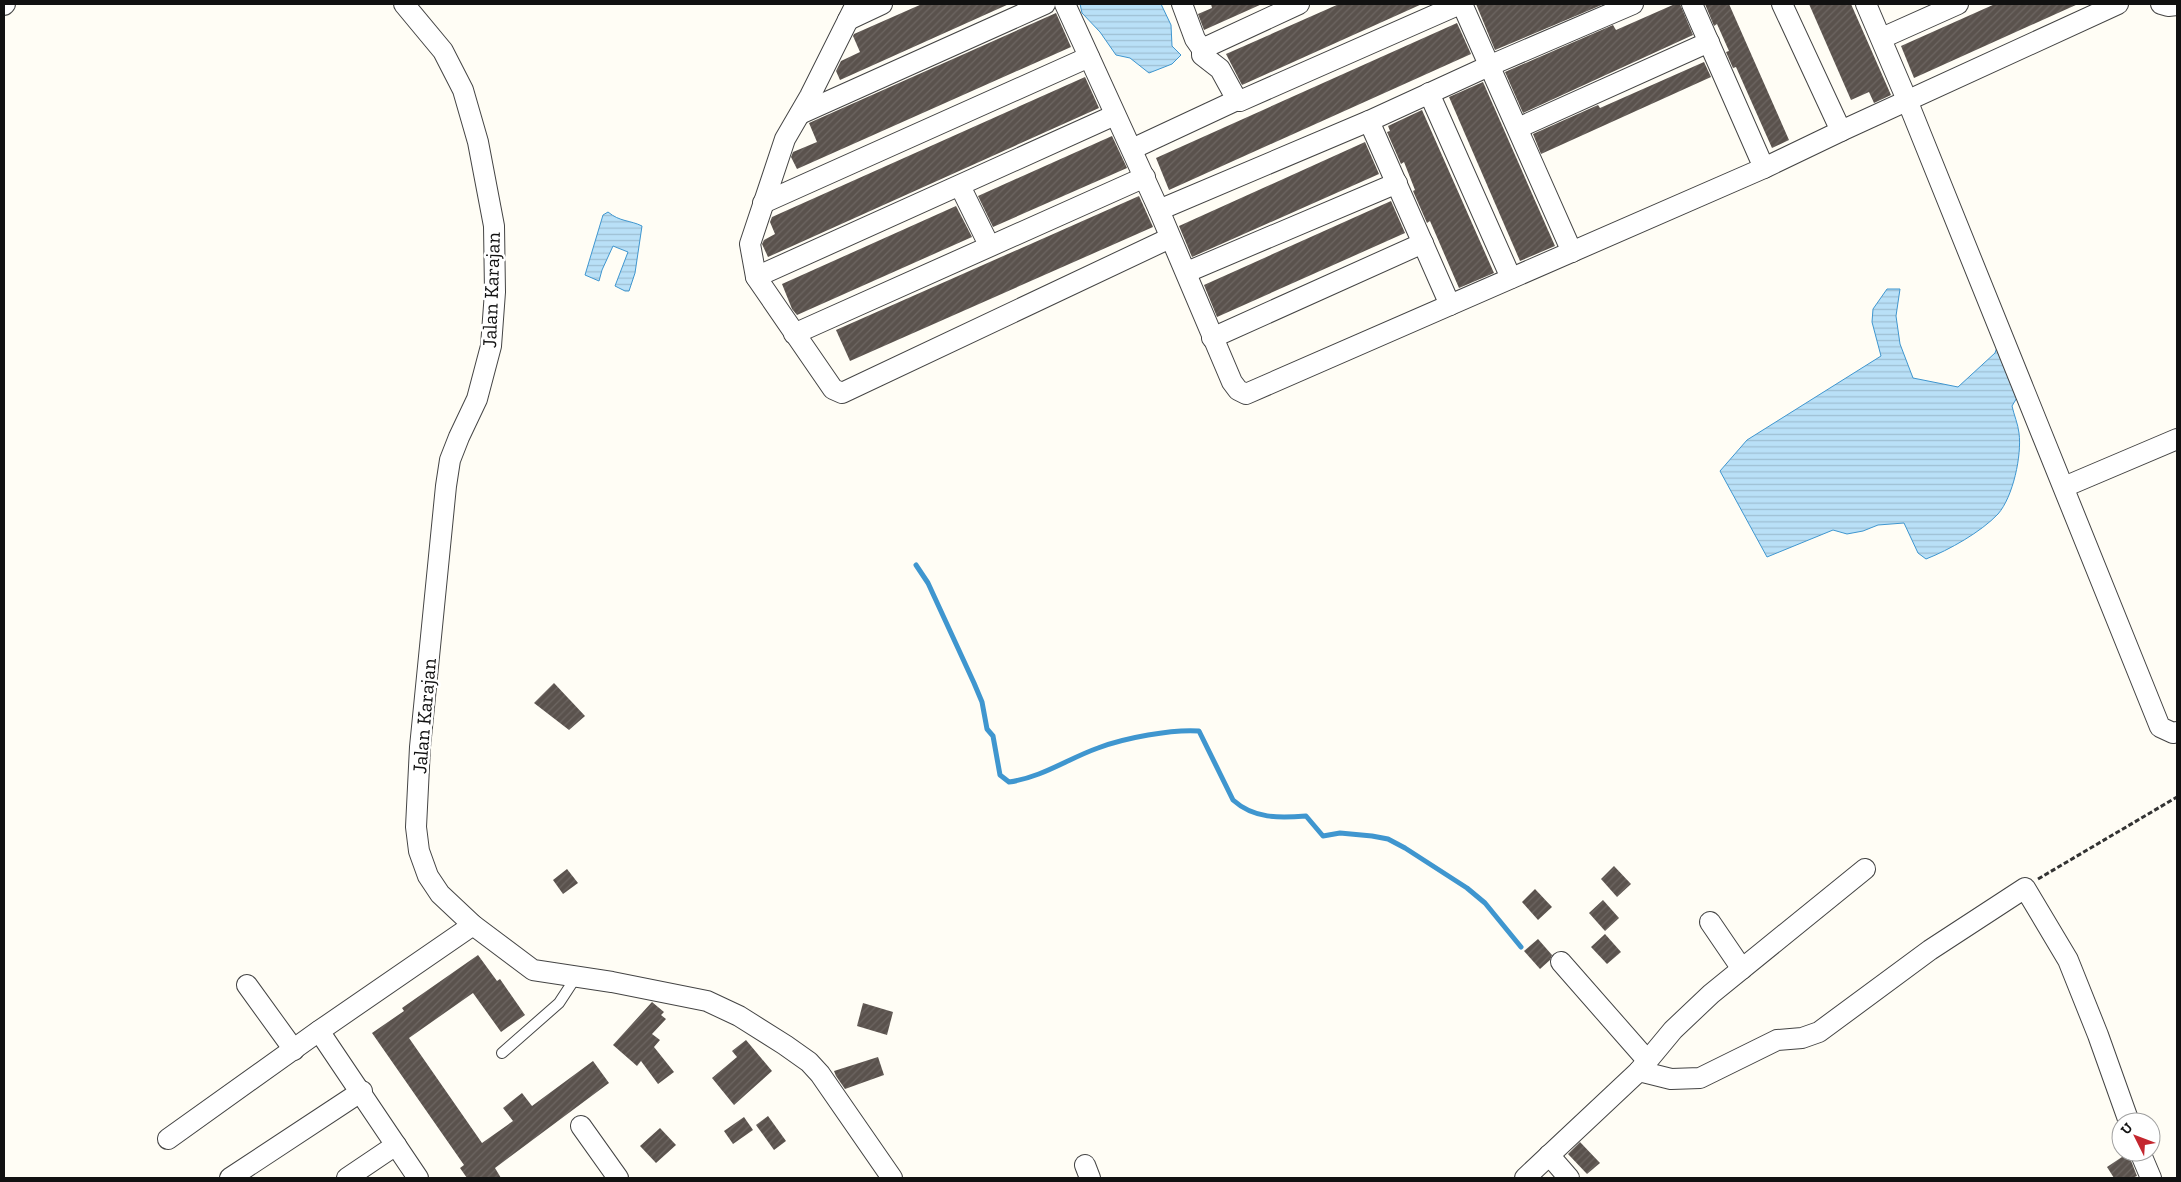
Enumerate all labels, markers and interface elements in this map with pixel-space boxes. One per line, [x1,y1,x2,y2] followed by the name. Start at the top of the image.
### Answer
[477,231,505,348] street label: Jalan Karajan
[407,657,441,775] street label: Jalan Karajan
[2111,1112,2161,1162] north arrow
[2117,1119,2136,1138] text: U

